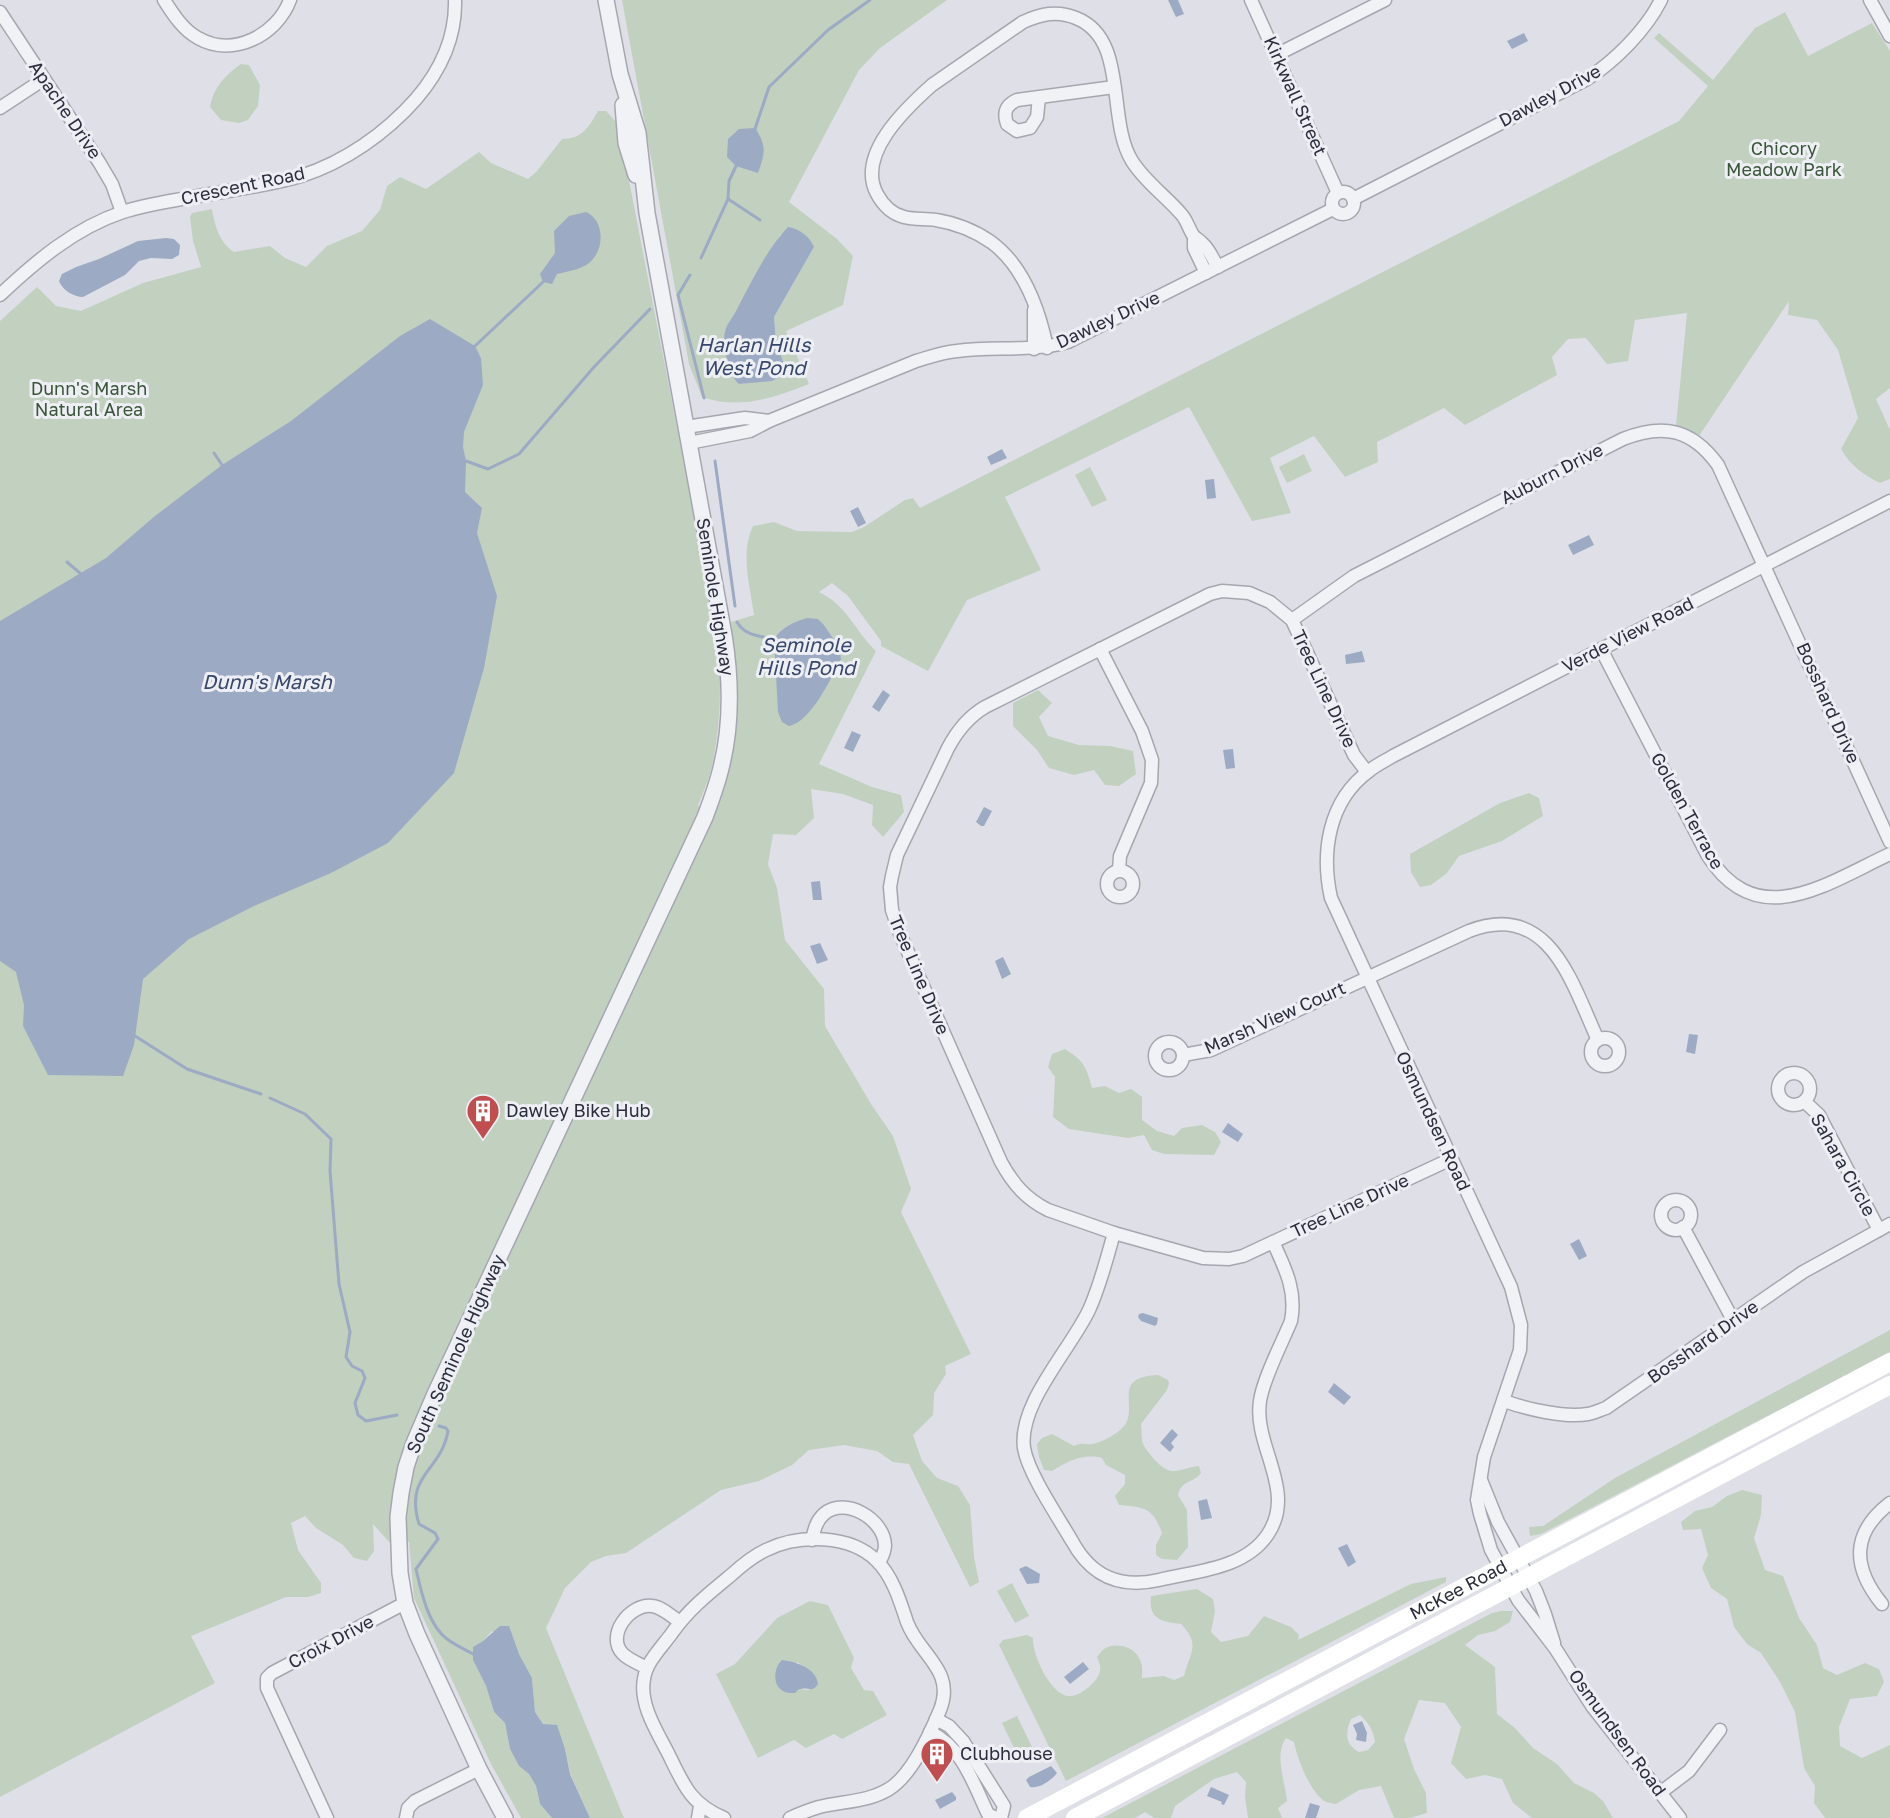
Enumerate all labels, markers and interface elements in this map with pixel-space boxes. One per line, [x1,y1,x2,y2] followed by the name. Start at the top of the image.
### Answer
[1260,33,1332,159] street label: Kirkwall Street
[25,56,107,163] street label: Apache Drive
[1495,59,1604,131] street label: Dawley Drive
[1726,137,1842,180] park label: Chicory Meadow Park
[179,161,307,209] street label: Crescent Road
[1052,285,1163,353] street label: Dawley Drive
[697,332,812,379] water label: Harlan Hills West Pond
[31,377,147,420] park label: Dunn's Marsh Natural Area
[1497,438,1606,508] street label: Auburn Drive
[693,516,739,677] street label: Seminole Highway
[1558,591,1697,677] street label: Verde View Road
[1288,626,1362,751] street label: Tree Line Drive
[757,632,858,679] water label: Seminole Hills Pond
[1792,639,1865,767] street label: Bosshard Drive
[202,669,333,693] water label: Dunn's Marsh
[1647,748,1729,873] street label: Golden Terrace
[885,912,955,1038] street label: Tree Line Drive
[1200,976,1349,1058] street label: Marsh View Court
[1392,1047,1476,1194] street label: Osmundsen Road
[465,1093,501,1140] building icon: Dawley Bike Hub
[506,1099,651,1121] place label: Dawley Bike Hub
[1807,1109,1881,1220] street label: Sahara Circle
[1287,1168,1412,1242] street label: Tree Line Drive
[401,1251,509,1457] street label: South Seminole Highway
[1643,1295,1762,1388] street label: Bosshard Drive
[1406,1554,1510,1624] street label: McKee Road
[284,1609,377,1673] street label: Croix Drive
[1564,1665,1671,1800] street label: Osmundsen Road
[919,1736,955,1783] building icon: Clubhouse
[960,1742,1053,1764] place label: Clubhouse

